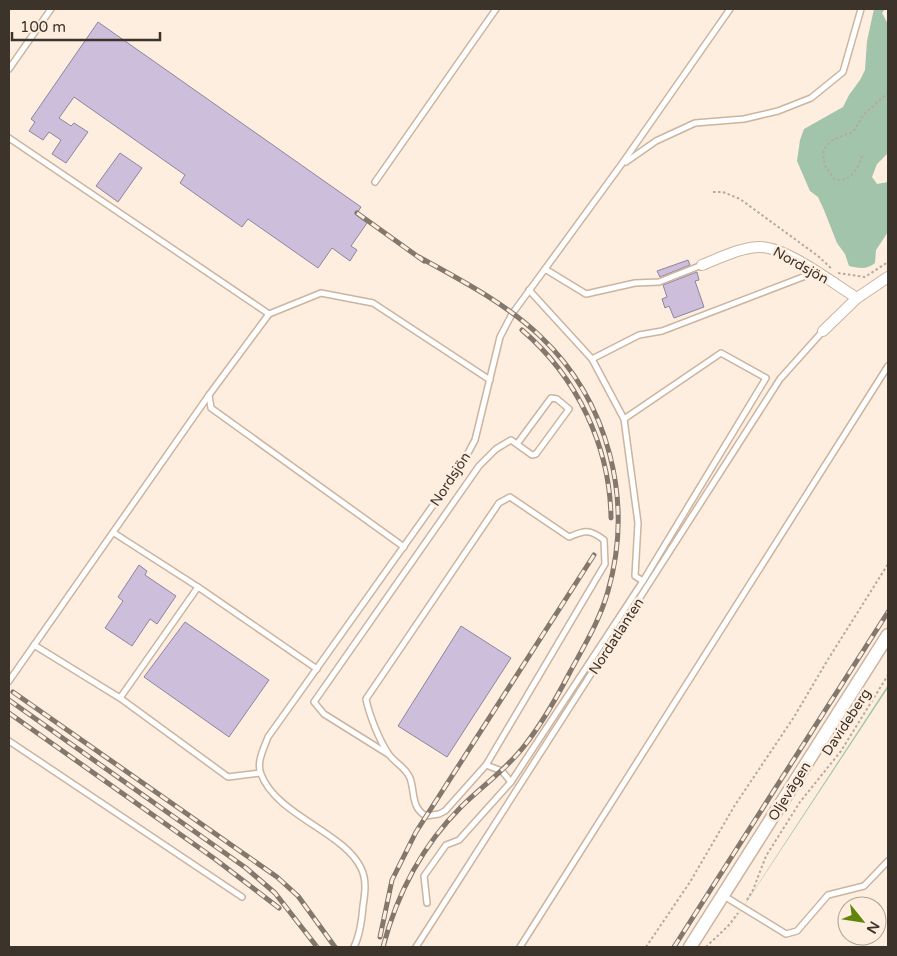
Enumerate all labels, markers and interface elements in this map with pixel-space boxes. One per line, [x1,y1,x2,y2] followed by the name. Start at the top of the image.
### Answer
[12,10,160,42] scale bar
[20,18,66,36] text: 100 m
[770,243,831,288] street label: Nordsjön
[427,449,474,509] street label: Nordsjön
[585,595,648,678] street label: Nordatlanten
[818,686,874,759] street label: Davideberg
[765,759,814,824] street label: Oljevägen
[837,896,887,946] north arrow
[863,918,883,936] text: N

